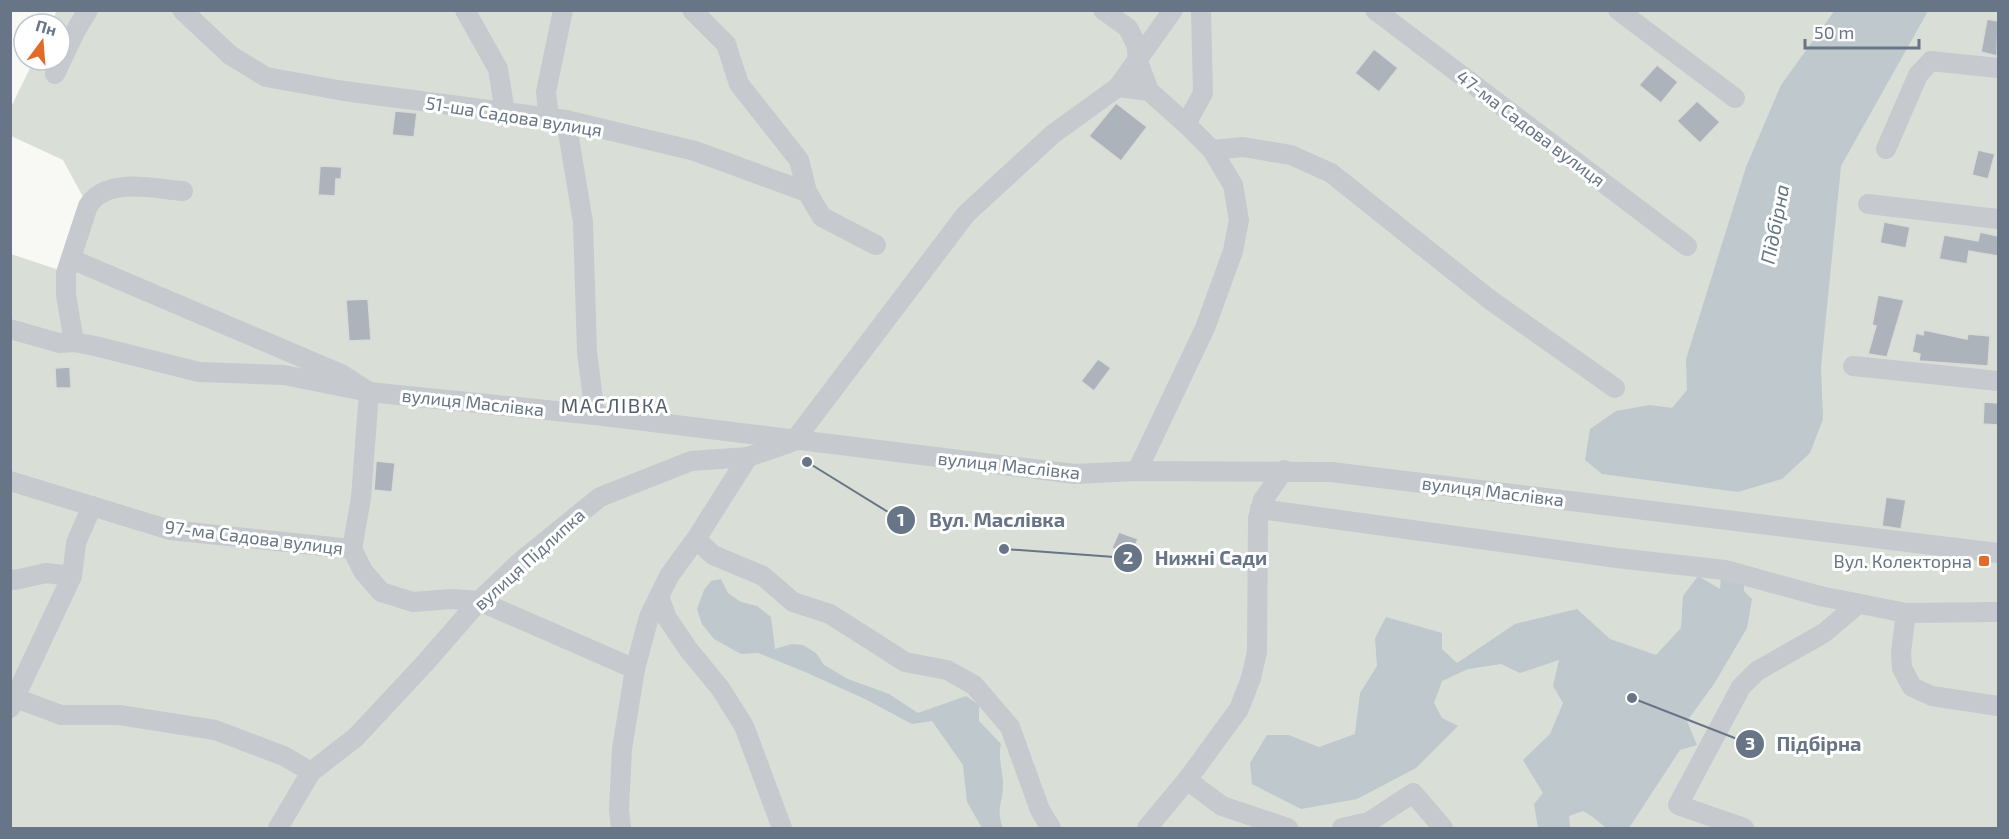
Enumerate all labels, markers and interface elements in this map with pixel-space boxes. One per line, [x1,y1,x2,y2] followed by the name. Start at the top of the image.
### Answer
[12,12,72,72] north arrow
[1805,12,1919,50] scale bar
[34,15,59,39] text: Пн
[1814,21,1854,43] text: 50 m
[1452,65,1610,191] street label: 47-ма Садова вулиця
[424,91,604,141] street label: 51-ша Садова вулиця
[1755,182,1793,266] water label: Підбірна
[401,384,545,420] street label: вулиця Маслівка
[561,393,669,417] district label: МАСЛІВКА
[937,447,1081,483] street label: вулиця Маслівка
[1421,471,1565,511] street label: вулиця Маслівка
[886,501,1077,539] callout: Вул. Маслівка
[469,503,589,615] street label: вулиця Підлипка
[929,507,1065,531] text: Вул. Маслівка
[897,508,905,530] text: 1
[164,515,344,559] street label: 97-ма Садова вулиця
[1113,539,1280,577] callout: Нижні Сади
[1155,545,1267,569] text: Нижні Сади
[1123,546,1133,568] text: 2
[1833,550,1972,572] place label: Вул. Колекторна
[1977,554,1991,568] marker: Вул. Колекторна
[1735,725,1874,763] callout: Підбірна
[1776,731,1862,755] text: Підбірна
[1745,732,1755,754] text: 3

